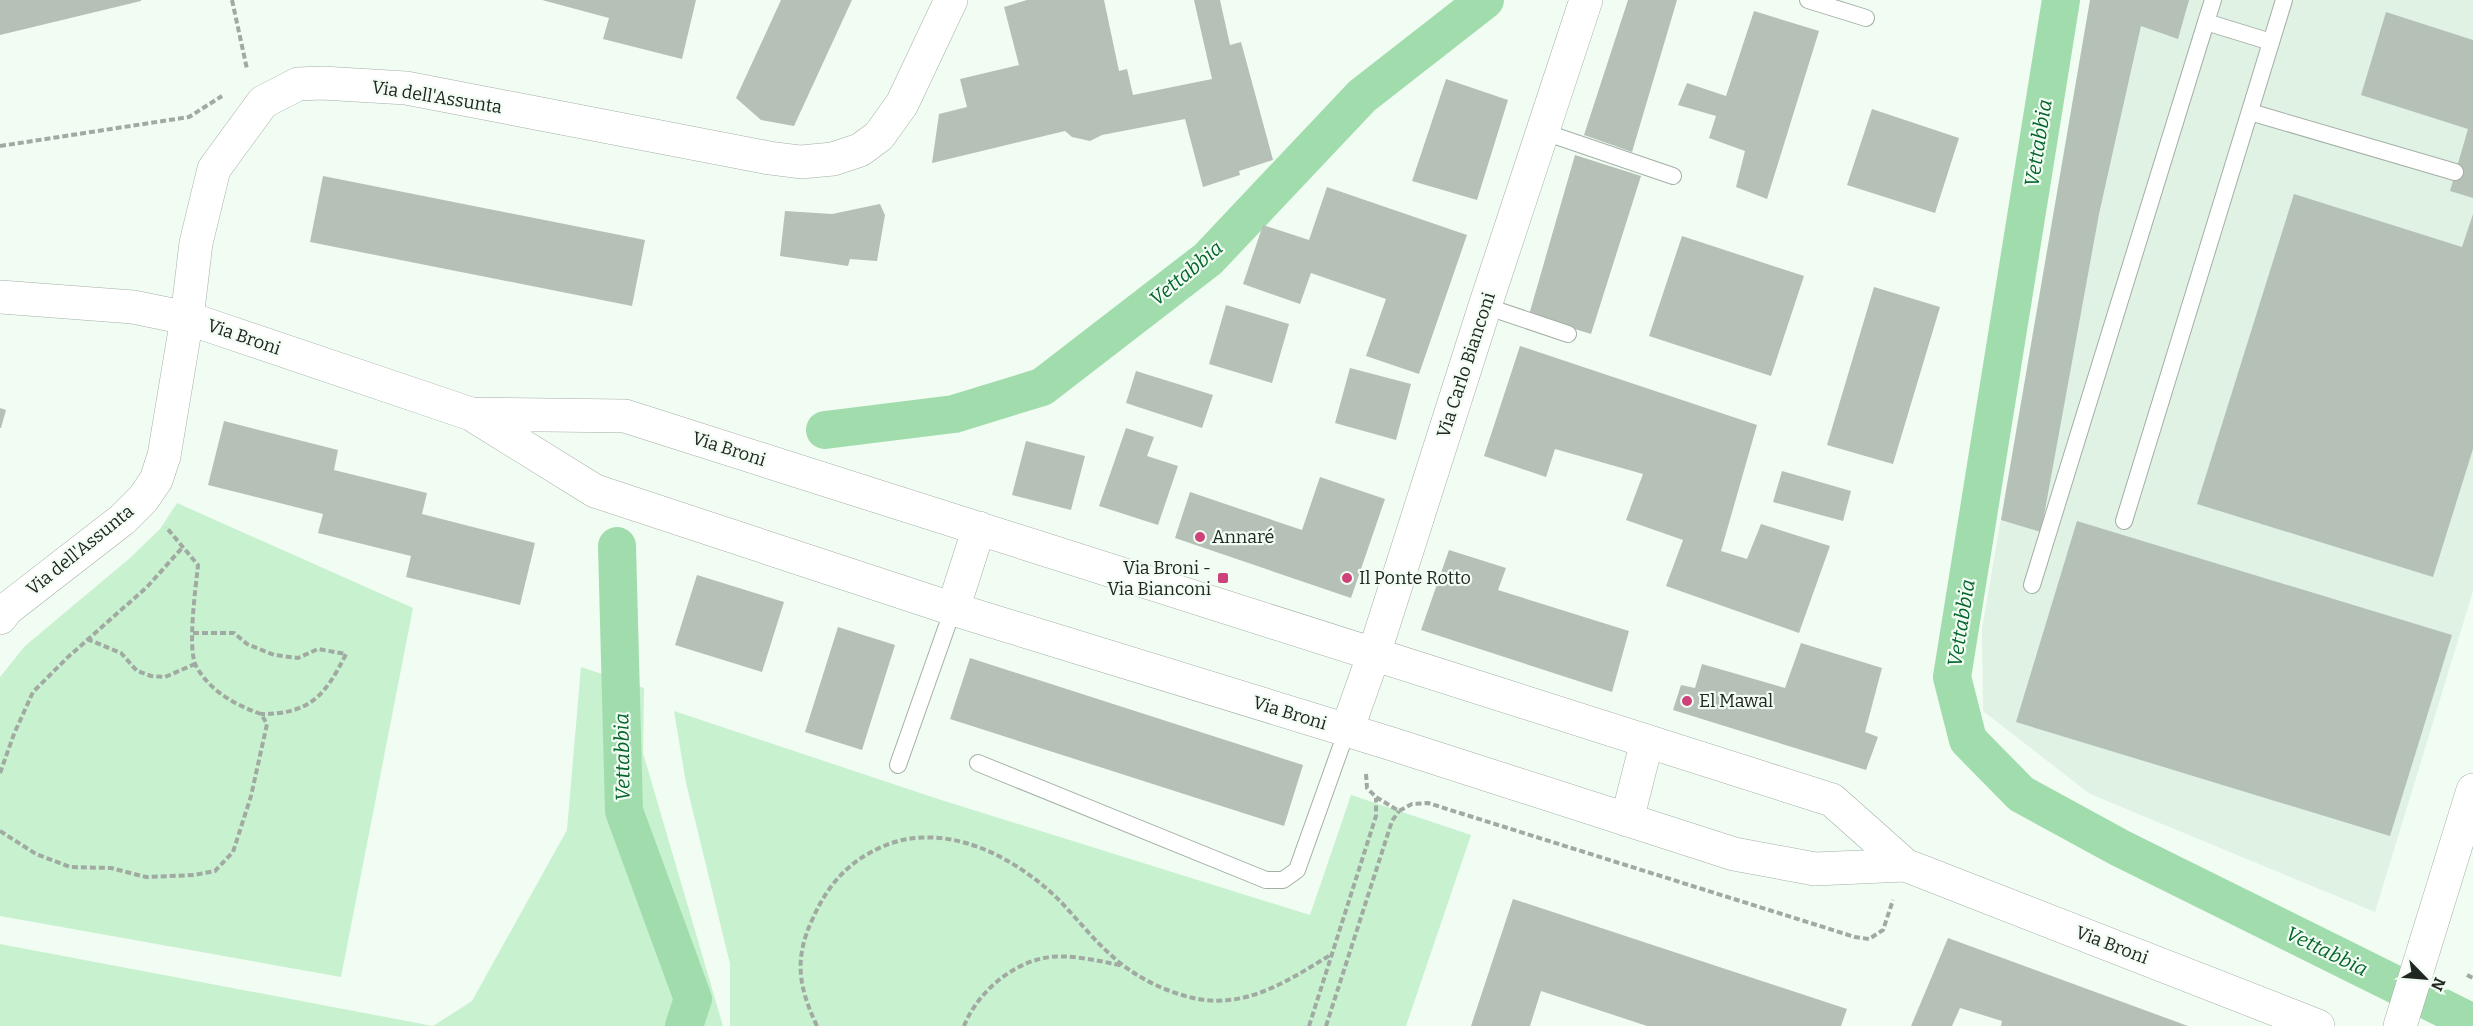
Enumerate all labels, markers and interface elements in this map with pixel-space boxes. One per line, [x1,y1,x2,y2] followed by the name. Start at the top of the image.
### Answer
[370,76,504,118] street label: Via dell'Assunta
[2019,98,2057,188] water label: Vettabbia
[1144,235,1228,311] water label: Vettabbia
[1432,289,1500,441] street label: Via Carlo Bianconi
[204,314,284,360] street label: Via Broni
[689,427,769,471] street label: Via Broni
[22,500,138,600] street label: Via dell'Assunta
[1212,526,1274,548] place label: Annaré
[1193,530,1207,544] marker: Annaré
[1107,557,1211,600] place label: Via Broni - Via Bianconi
[1359,567,1471,589] place label: Il Ponte Rotto
[1216,571,1230,585] marker: Via Broni - Via Bianconi
[1340,571,1354,585] marker: Il Ponte Rotto
[1942,578,1980,668] water label: Vettabbia
[1699,690,1773,712] place label: El Mawal
[1250,691,1330,735] street label: Via Broni
[1680,694,1694,708] marker: El Mawal
[609,713,635,801] water label: Vettabbia
[2073,921,2151,969] street label: Via Broni
[2282,921,2372,981] water label: Vettabbia
[2395,948,2455,1008] north arrow
[2427,975,2449,994] text: N

